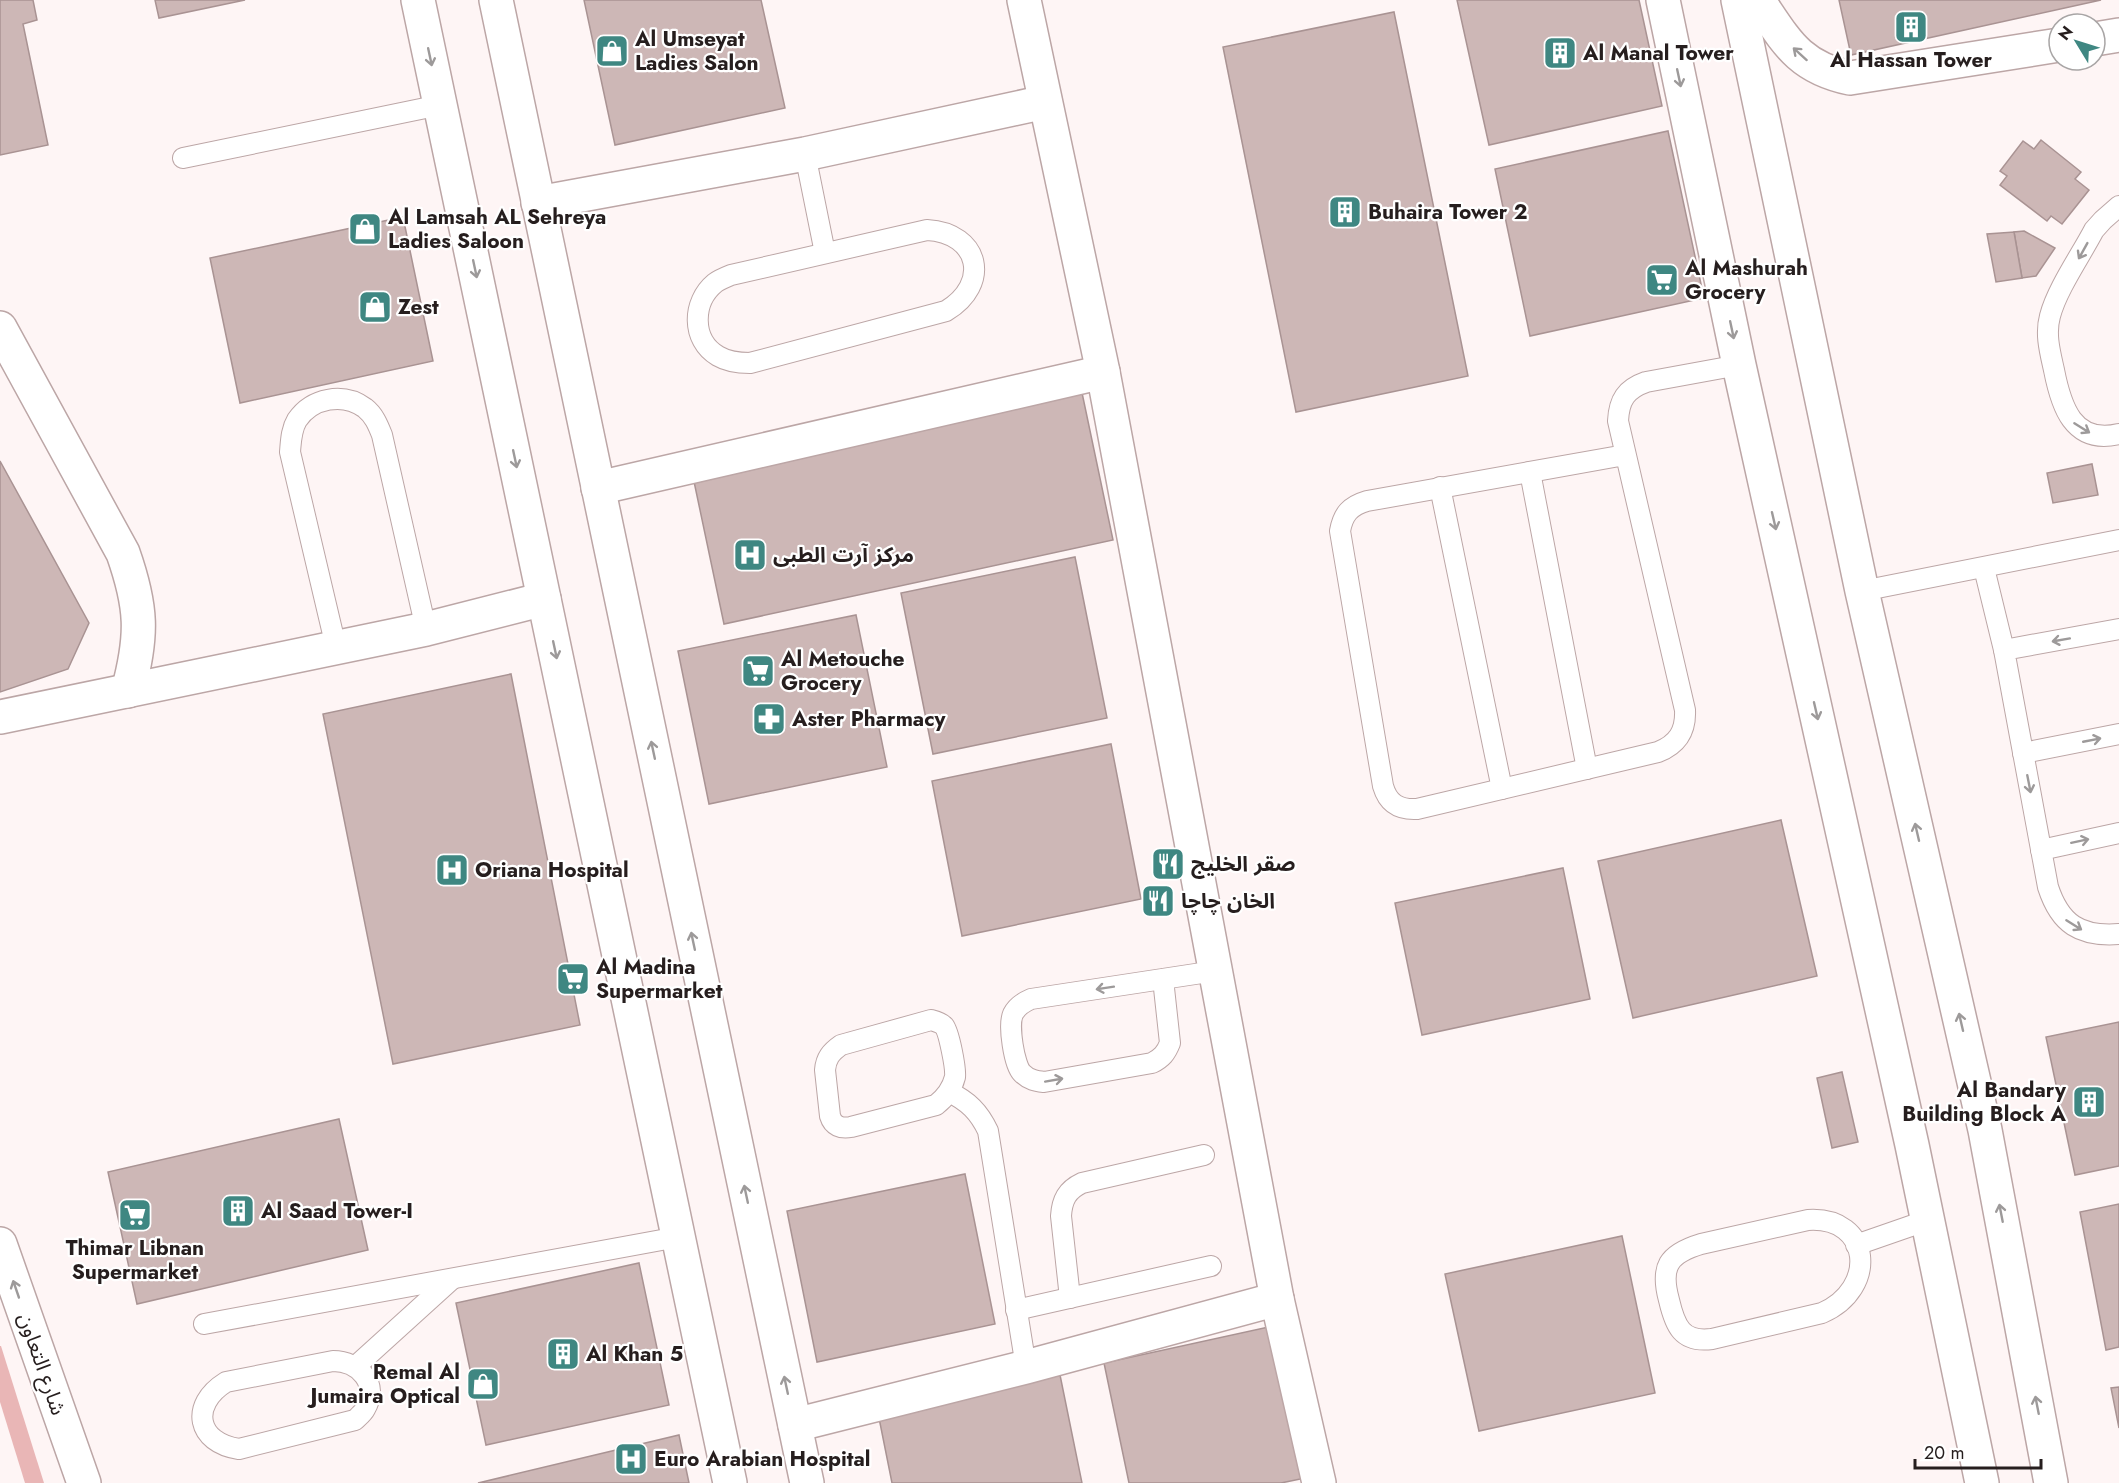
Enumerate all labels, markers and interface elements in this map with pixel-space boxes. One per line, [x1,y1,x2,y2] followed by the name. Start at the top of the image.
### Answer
[1893,9,1929,45] building icon: Al Hassan Tower
[2047,12,2107,72] north arrow
[2053,21,2079,45] text: N
[634,24,759,78] place label: Al Umseyat Ladies Salon
[594,33,630,69] shop icon: Al Umseyat Ladies Salon
[1542,35,1578,71] building icon: Al Manal Tower
[1582,38,1734,68] place label: Al Manal Tower
[1829,45,1992,75] place label: Al Hassan Tower
[1792,47,1807,62] one-way arrow
[425,48,437,67] one-way arrow
[1674,68,1685,87] one-way arrow
[1327,194,1363,230] building icon: Buhaira Tower 2
[1368,197,1528,227] place label: Buhaira Tower 2
[387,202,606,256] place label: Al Lamsah AL Sehreya Ladies Saloon
[347,211,383,247] shop icon: Al Lamsah AL Sehreya Ladies Saloon
[2077,242,2089,259] one-way arrow
[1684,253,1808,307] place label: Al Mashurah Grocery
[470,258,481,278] one-way arrow
[1644,262,1680,298] supermarket icon: Al Mashurah Grocery
[357,289,393,325] shop icon: Zest
[398,292,439,322] place label: Zest
[1727,320,1738,340] one-way arrow
[2073,422,2090,434] one-way arrow
[510,449,521,469] one-way arrow
[1768,511,1780,530] one-way arrow
[732,537,768,573] hospital icon: مرکز آرت الطبی
[773,540,914,570] place label: مرکز آرت الطبی
[2052,635,2072,646] one-way arrow
[550,640,561,660] one-way arrow
[780,644,905,698] place label: Al Metouche Grocery
[740,653,776,689] supermarket icon: Al Metouche Grocery
[751,701,787,737] pharmacy icon: Aster Pharmacy
[1811,701,1822,720] one-way arrow
[791,704,947,734] place label: Aster Pharmacy
[2081,734,2101,745] one-way arrow
[647,741,658,761] one-way arrow
[2024,774,2035,794] one-way arrow
[1911,823,1923,842] one-way arrow
[2070,835,2089,847] one-way arrow
[1150,846,1186,882] restaurant icon: صقر الخليج
[1191,849,1295,879] place label: صقر الخليج
[434,852,470,888] hospital icon: Oriana Hospital
[475,855,629,885] place label: Oriana Hospital
[1140,883,1176,919] restaurant icon: الخان چاچا
[1181,886,1275,916] place label: الخان چاچا
[2065,919,2081,931] one-way arrow
[687,932,698,952] one-way arrow
[595,952,723,1006] place label: Al Madina Supermarket
[555,961,591,997] supermarket icon: Al Madina Supermarket
[1096,982,1115,993] one-way arrow
[1954,1013,1966,1032] one-way arrow
[1044,1074,1064,1085] one-way arrow
[1902,1075,2067,1129] place label: Al Bandary Building Block A
[2071,1084,2107,1120] building icon: Al Bandary Building Block A
[740,1185,751,1204] one-way arrow
[220,1193,256,1229] building icon: Al Saad Tower-I
[260,1196,413,1226] place label: Al Saad Tower-I
[117,1197,153,1233] supermarket icon: Thimar Libnan Supermarket
[1995,1204,2006,1223] one-way arrow
[66,1233,204,1287] place label: Thimar Libnan Supermarket
[9,1280,20,1299] one-way arrow
[11,1309,73,1419] street label: شارع التعاون
[545,1336,581,1372] building icon: Al Khan 5
[585,1339,683,1369] place label: Al Khan 5
[306,1357,460,1411] place label: Remal Al Jumaira Optical
[465,1366,501,1402] shop icon: Remal Al Jumaira Optical
[780,1375,792,1394] one-way arrow
[2031,1396,2042,1415] one-way arrow
[1915,1432,2041,1470] scale bar
[1924,1440,1964,1466] text: 20 m
[613,1441,649,1477] hospital icon: Euro Arabian Hospital
[654,1444,870,1474] place label: Euro Arabian Hospital

